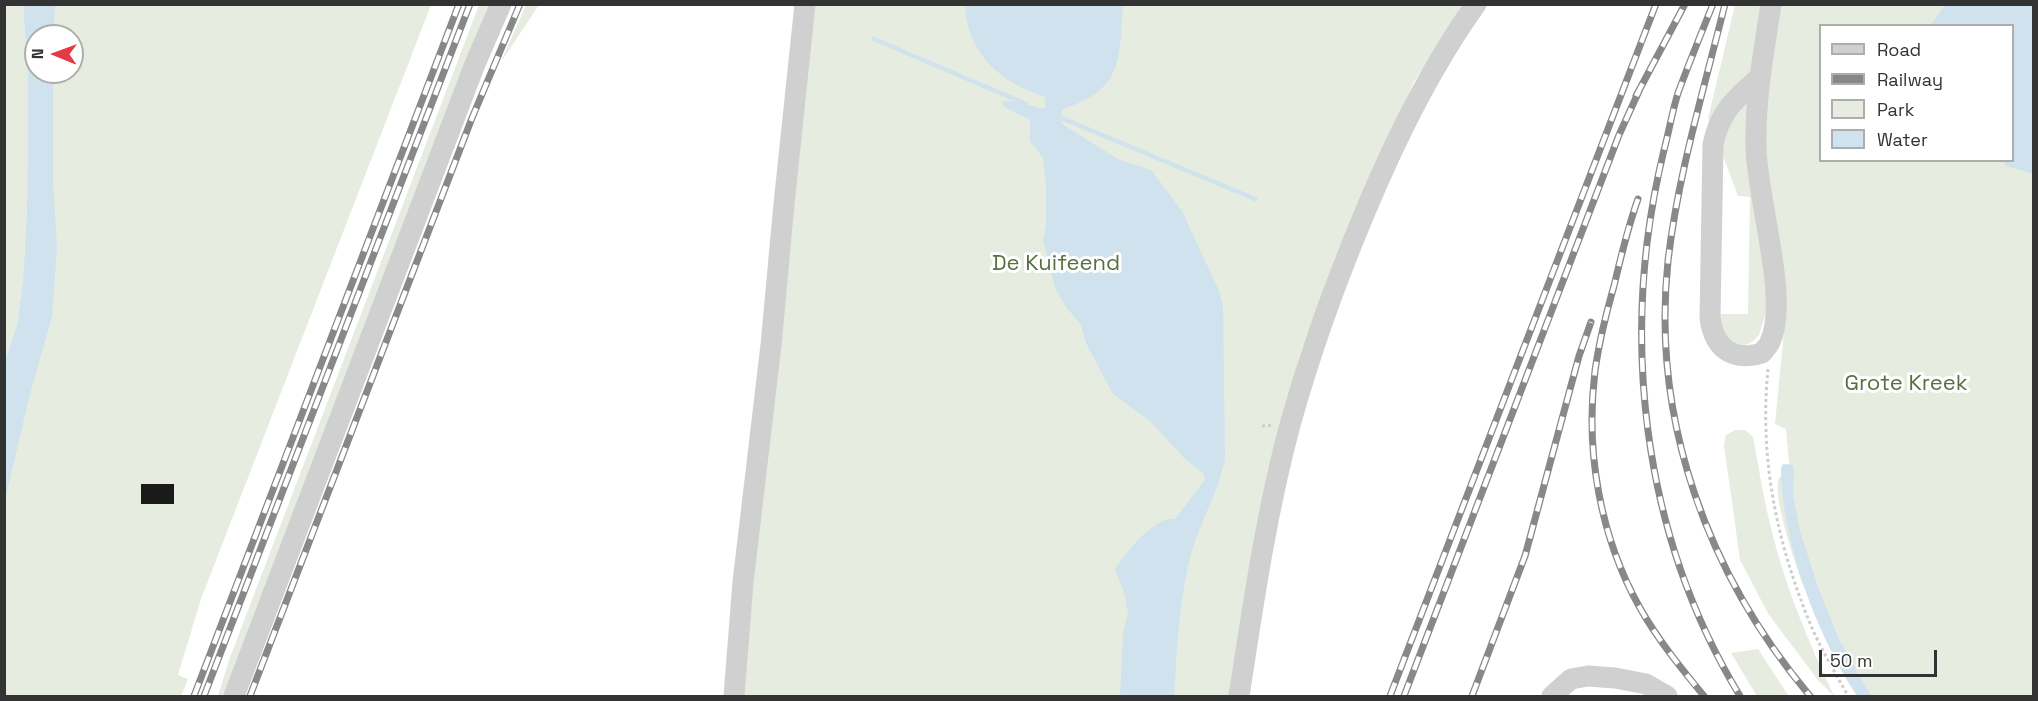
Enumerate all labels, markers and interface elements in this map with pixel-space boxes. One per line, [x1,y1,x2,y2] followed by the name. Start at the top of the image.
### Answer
[24,24,84,84] north arrow
[1819,24,2014,162] legend
[1877,38,1921,61] text: Road
[27,48,48,59] text: N
[1877,68,1943,91] text: Railway
[1877,98,1914,121] text: Park
[1877,128,1928,151] text: Water
[992,251,1120,277] park label: De Kuifeend
[1844,371,1968,397] park label: Grote Kreek
[1822,638,1940,676] scale bar
[1830,649,1872,672] text: 50 m

